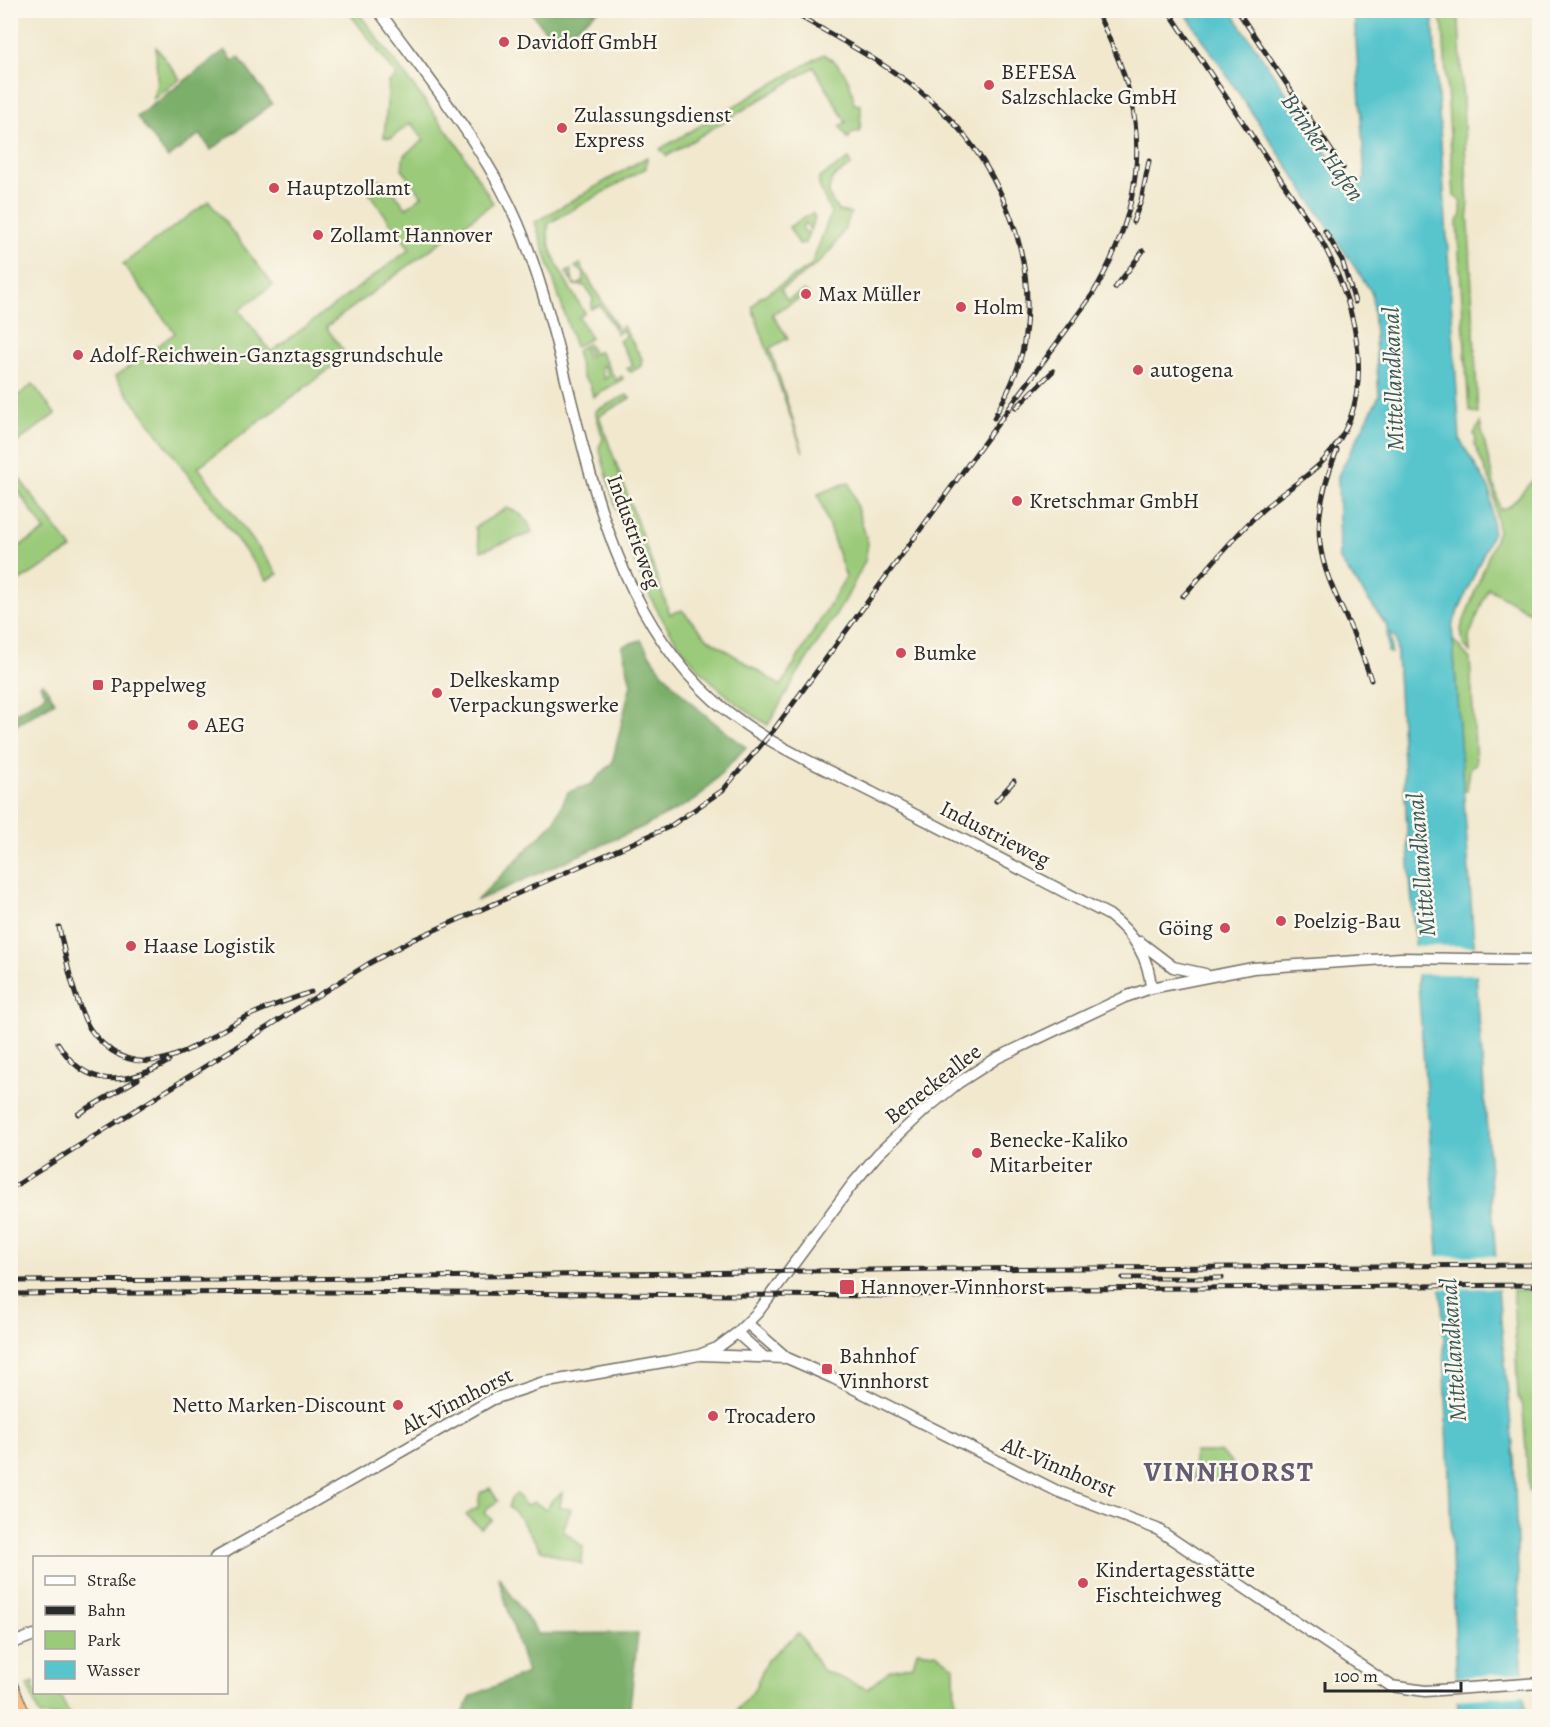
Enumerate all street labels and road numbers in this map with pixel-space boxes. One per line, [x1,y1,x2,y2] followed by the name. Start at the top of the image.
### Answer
[599,471,669,593] street label: Industrieweg
[935,793,1055,875] street label: Industrieweg
[878,1037,988,1131] street label: Beneckeallee
[395,1360,518,1442] street label: Alt-Vinnhorst
[996,1429,1121,1505] street label: Alt-Vinnhorst

